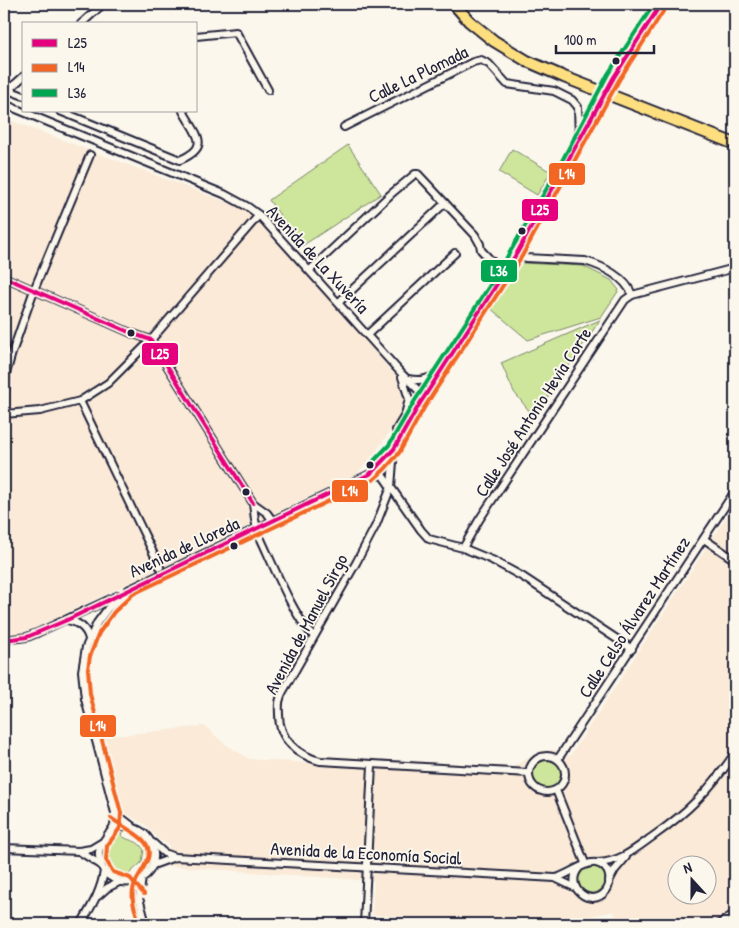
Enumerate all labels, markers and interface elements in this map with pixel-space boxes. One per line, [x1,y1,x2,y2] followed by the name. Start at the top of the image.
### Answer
[22,22,198,112] legend
[556,22,654,54] scale bar
[564,29,597,50] text: 100 m
[68,32,88,53] text: L25
[364,39,472,109] street label: Calle La Plomada
[68,56,85,77] text: L14
[611,56,621,66] unlabelled marker
[68,82,86,103] text: L36
[548,162,586,186] line badge: L14
[559,164,576,183] text: L14
[521,198,559,222] line badge: L25
[261,199,375,319] street label: Avenida de La Xuvería
[531,200,549,219] text: L25
[517,226,527,236] unlabelled marker
[480,259,518,283] line badge: L36
[490,261,508,280] text: L36
[469,322,597,502] street label: Calle José Antonio Hevia Corte
[126,328,136,338] unlabelled marker
[141,342,179,366] line badge: L25
[151,344,169,363] text: L25
[365,460,375,470] unlabelled marker
[331,479,369,503] line badge: L14
[342,481,359,500] text: L14
[241,487,251,497] unlabelled marker
[125,511,243,583] street label: Avenida de Lloreda
[572,531,696,703] street label: Calle Celso Álvarez Martínez
[229,541,239,551] unlabelled marker
[258,549,354,699] street label: Avenida de Manuel Sirgo
[79,714,117,738] line badge: L14
[90,716,107,735] text: L14
[270,836,462,870] street label: Avenida de la Economía Social
[666,856,716,906] north arrow
[680,857,695,878] text: N

